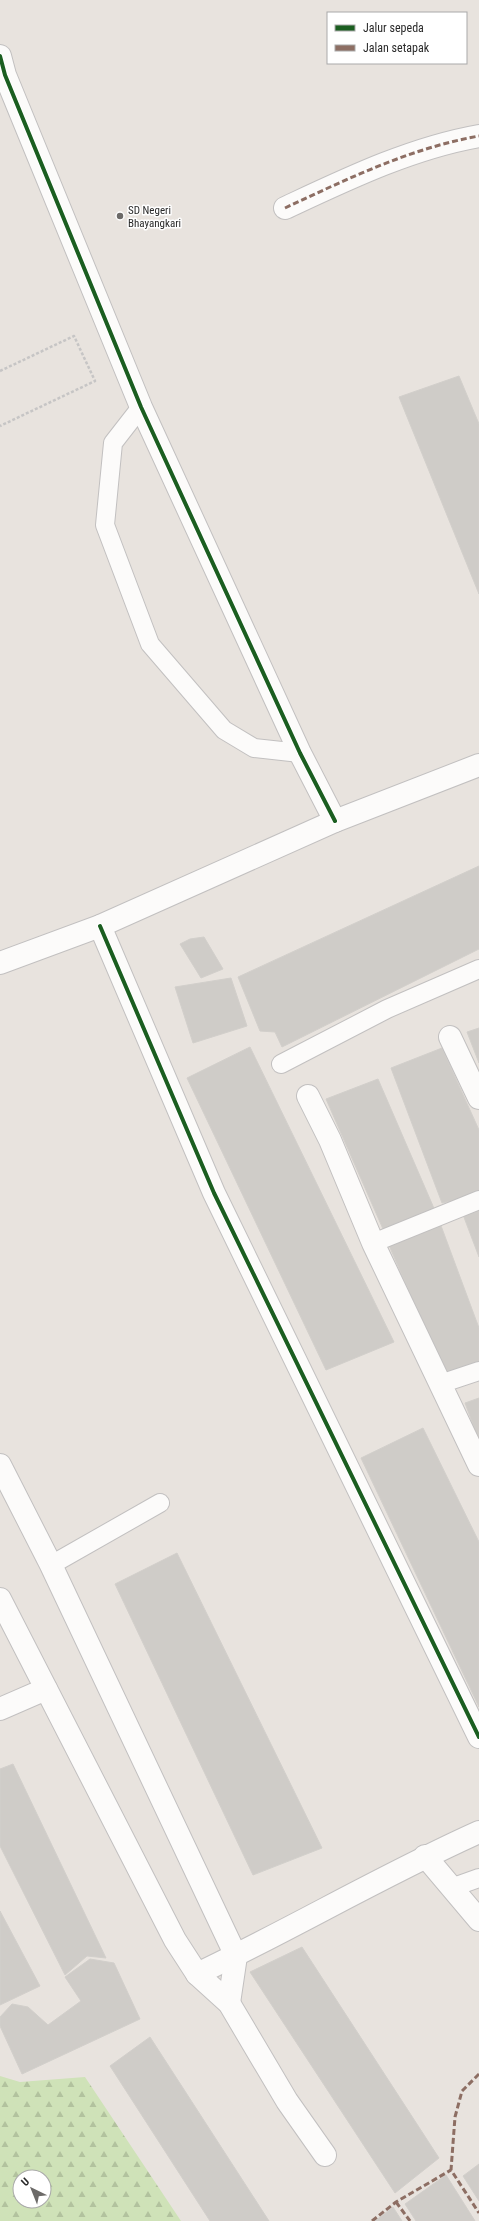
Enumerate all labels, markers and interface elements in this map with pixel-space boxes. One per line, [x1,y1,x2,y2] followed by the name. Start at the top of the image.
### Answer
[327,12,467,64] legend
[363,21,424,35] text: Jalur sepeda
[363,41,430,55] text: Jalan setapak
[128,204,181,230] place label: SD Negeri Bhayangkari
[115,211,125,221] marker: SD Negeri Bhayangkari
[12,2169,52,2209] north arrow
[19,2175,32,2189] text: U

